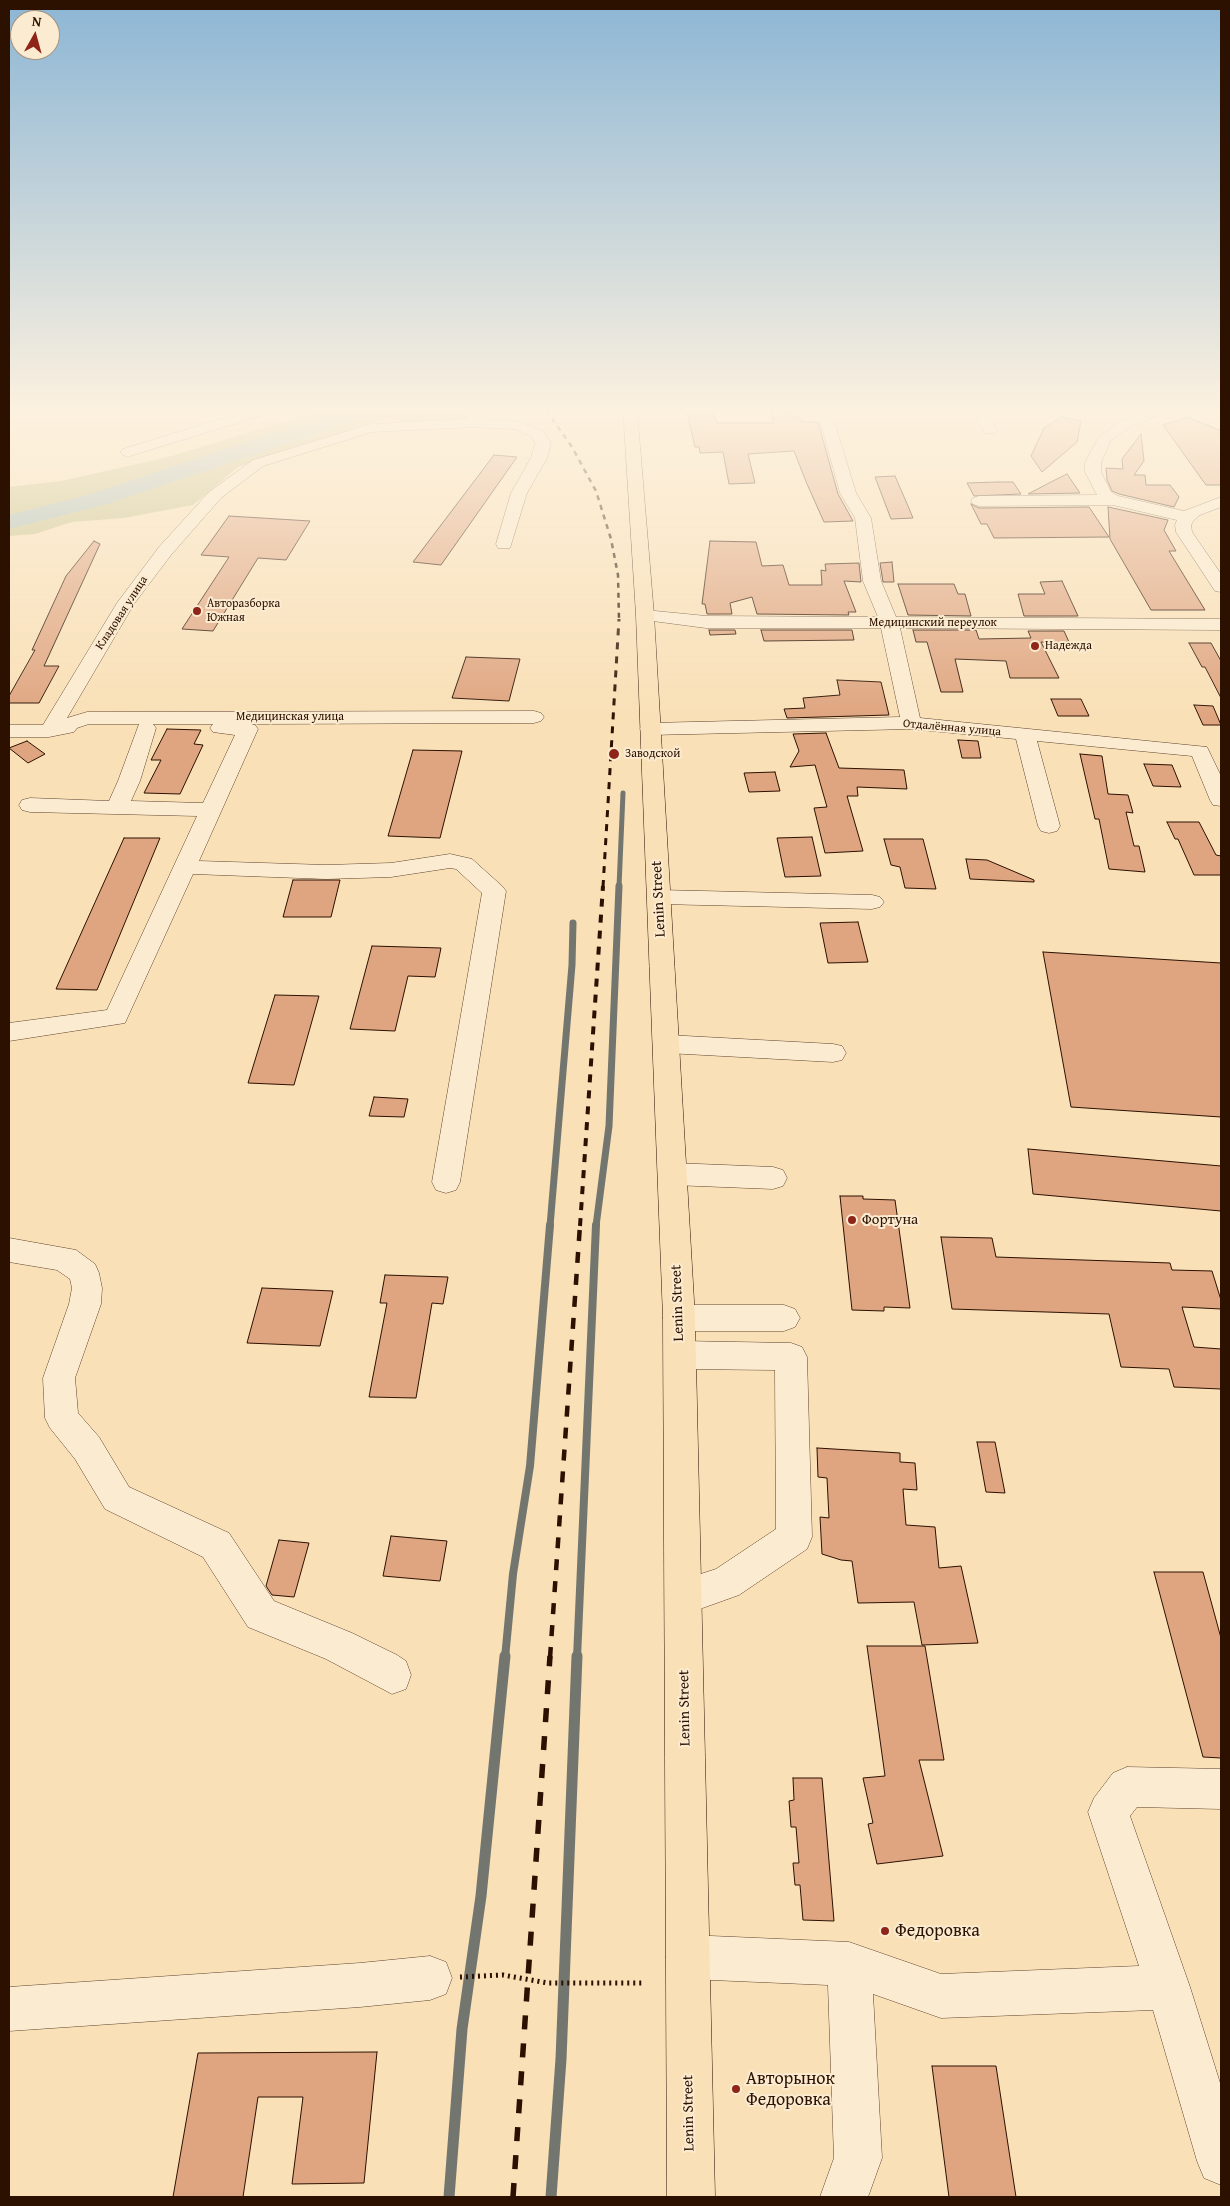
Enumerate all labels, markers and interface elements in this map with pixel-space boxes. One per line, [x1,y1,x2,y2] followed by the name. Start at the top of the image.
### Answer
[10,10,60,60] north arrow
[31,11,43,32] text: N
[93,573,151,653] street label: Кладовая улица
[207,597,280,625] place label: Авторазборка Южная
[191,605,203,617] marker: Авторазборка Южная
[869,616,997,630] street label: Медицинский переулок
[1045,639,1092,653] place label: Надежда
[1029,640,1041,652] marker: Надежда
[236,710,344,724] street label: Медицинская улица
[902,717,1002,739] street label: Отдалённая улица
[607,747,621,761] marker: Заводской
[625,747,680,761] place label: Заводской
[648,860,670,938] street label: Lenin Street
[862,1211,918,1229] place label: Фортуна
[846,1214,858,1226] marker: Фортуна
[668,1264,688,1342] street label: Lenin Street
[675,1670,695,1746] street label: Lenin Street
[895,1920,980,1942] place label: Федоровка
[879,1925,891,1937] marker: Федоровка
[746,2068,835,2110] place label: Авторынок Федоровка
[679,2075,699,2151] street label: Lenin Street
[730,2083,742,2095] marker: Авторынок Федоровка

